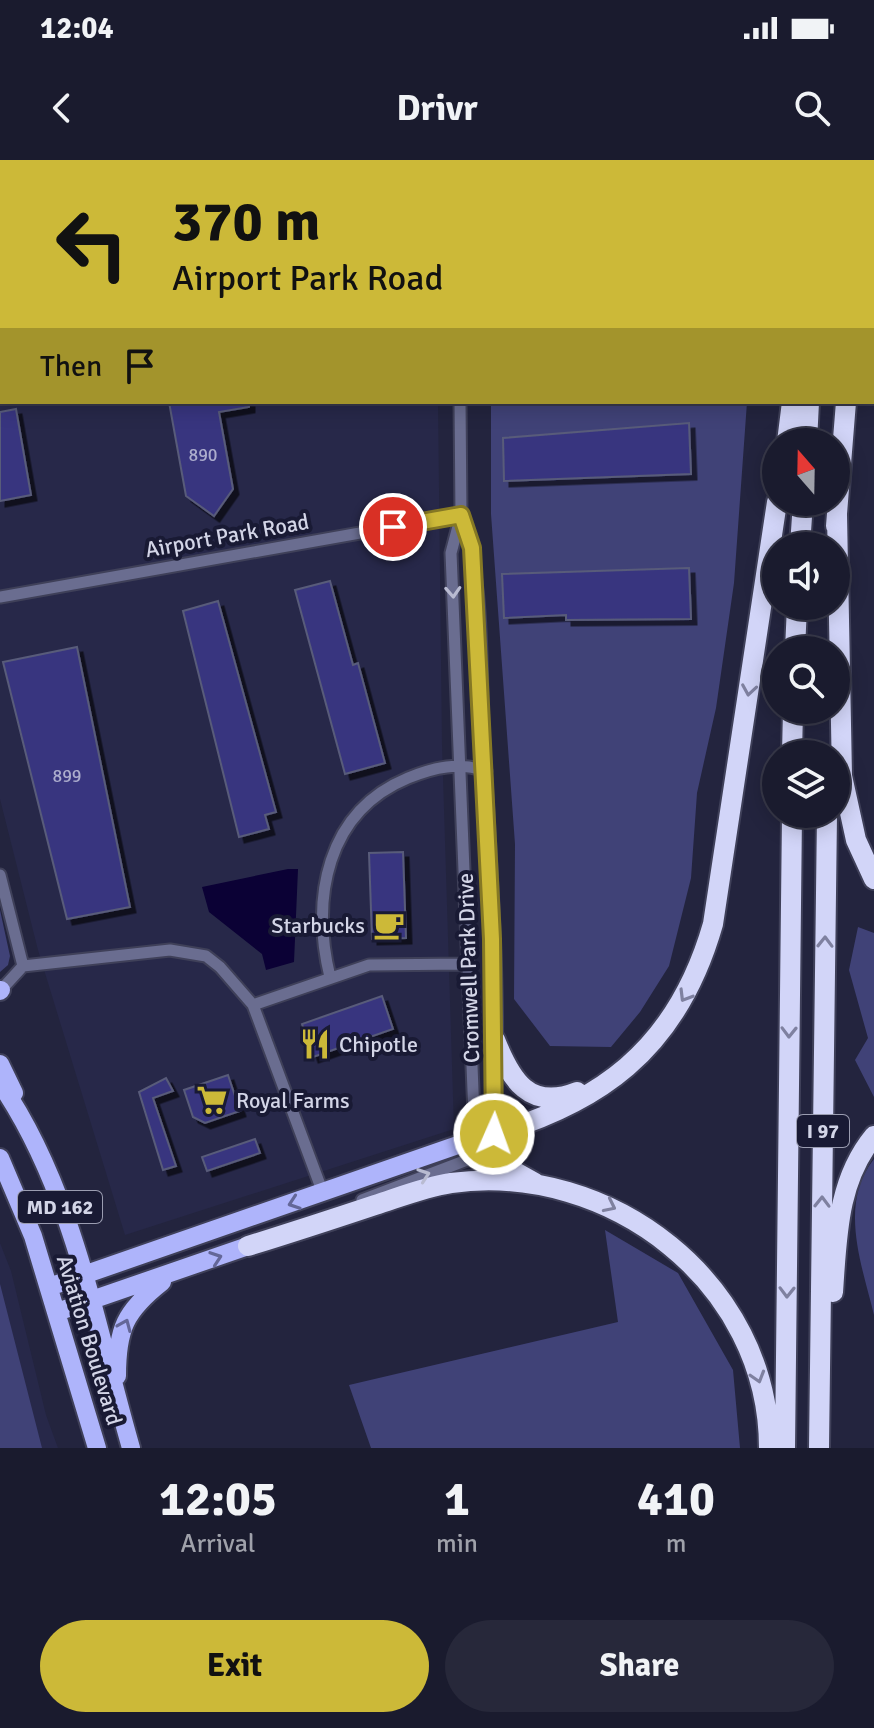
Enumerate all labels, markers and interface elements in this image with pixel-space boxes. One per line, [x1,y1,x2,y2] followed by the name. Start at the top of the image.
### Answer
[40,10,114,47] text: 12:04
[40,86,84,130] icon: back
[396,86,478,131] text: Drivr
[790,86,834,130] icon: search
[172,187,320,256] text: 370 m
[40,192,144,296] icon: left
[172,256,444,301] text: Airport Park Road
[118,344,162,388] icon: arrive
[40,348,102,385] text: Then
[762,428,850,516] north arrow
[762,428,850,828] map controls
[188,444,218,466] house number: 890
[359,493,427,561] pin
[371,505,415,549] icon: arrive
[143,508,311,563] street label: Airport Park Road
[762,532,850,620] button: sound
[444,586,461,599] one-way arrow
[762,636,850,724] button: search
[741,683,758,697] one-way arrow
[762,740,850,828] button: layers
[52,765,82,787] house number: 899
[452,873,485,1063] street label: Cromwell Park Drive
[372,908,406,942] cafe icon: Starbucks
[271,912,365,939] place label: Starbucks
[816,935,834,948] one-way arrow
[679,988,695,1002] one-way arrow
[780,1026,798,1039] one-way arrow
[298,1027,332,1061] restaurant icon: Chipotle
[339,1031,418,1058] place label: Chipotle
[195,1083,229,1117] supermarket icon: Royal Farms
[236,1087,350,1114] place label: Royal Farms
[452,1092,536,1176] position arrow
[797,1115,849,1147] road number: I 97
[416,1169,430,1185] one-way arrow
[18,1191,102,1223] road number: MD 162
[288,1194,302,1210] one-way arrow
[813,1195,831,1208] one-way arrow
[601,1196,616,1212] one-way arrow
[208,1251,222,1267] one-way arrow
[51,1252,128,1428] street label: Aviation Boulevard
[778,1286,795,1299] one-way arrow
[115,1319,131,1333] one-way arrow
[749,1370,765,1384] one-way arrow
[159,1470,277,1529] text: 12:05
[444,1470,470,1529] text: 1
[637,1470,715,1529] text: 410
[181,1528,255,1560] text: Arrival
[436,1528,478,1560] text: min
[666,1528,686,1560] text: m
[40,1620,429,1712] button: Exit
[445,1620,834,1712] button: Share

